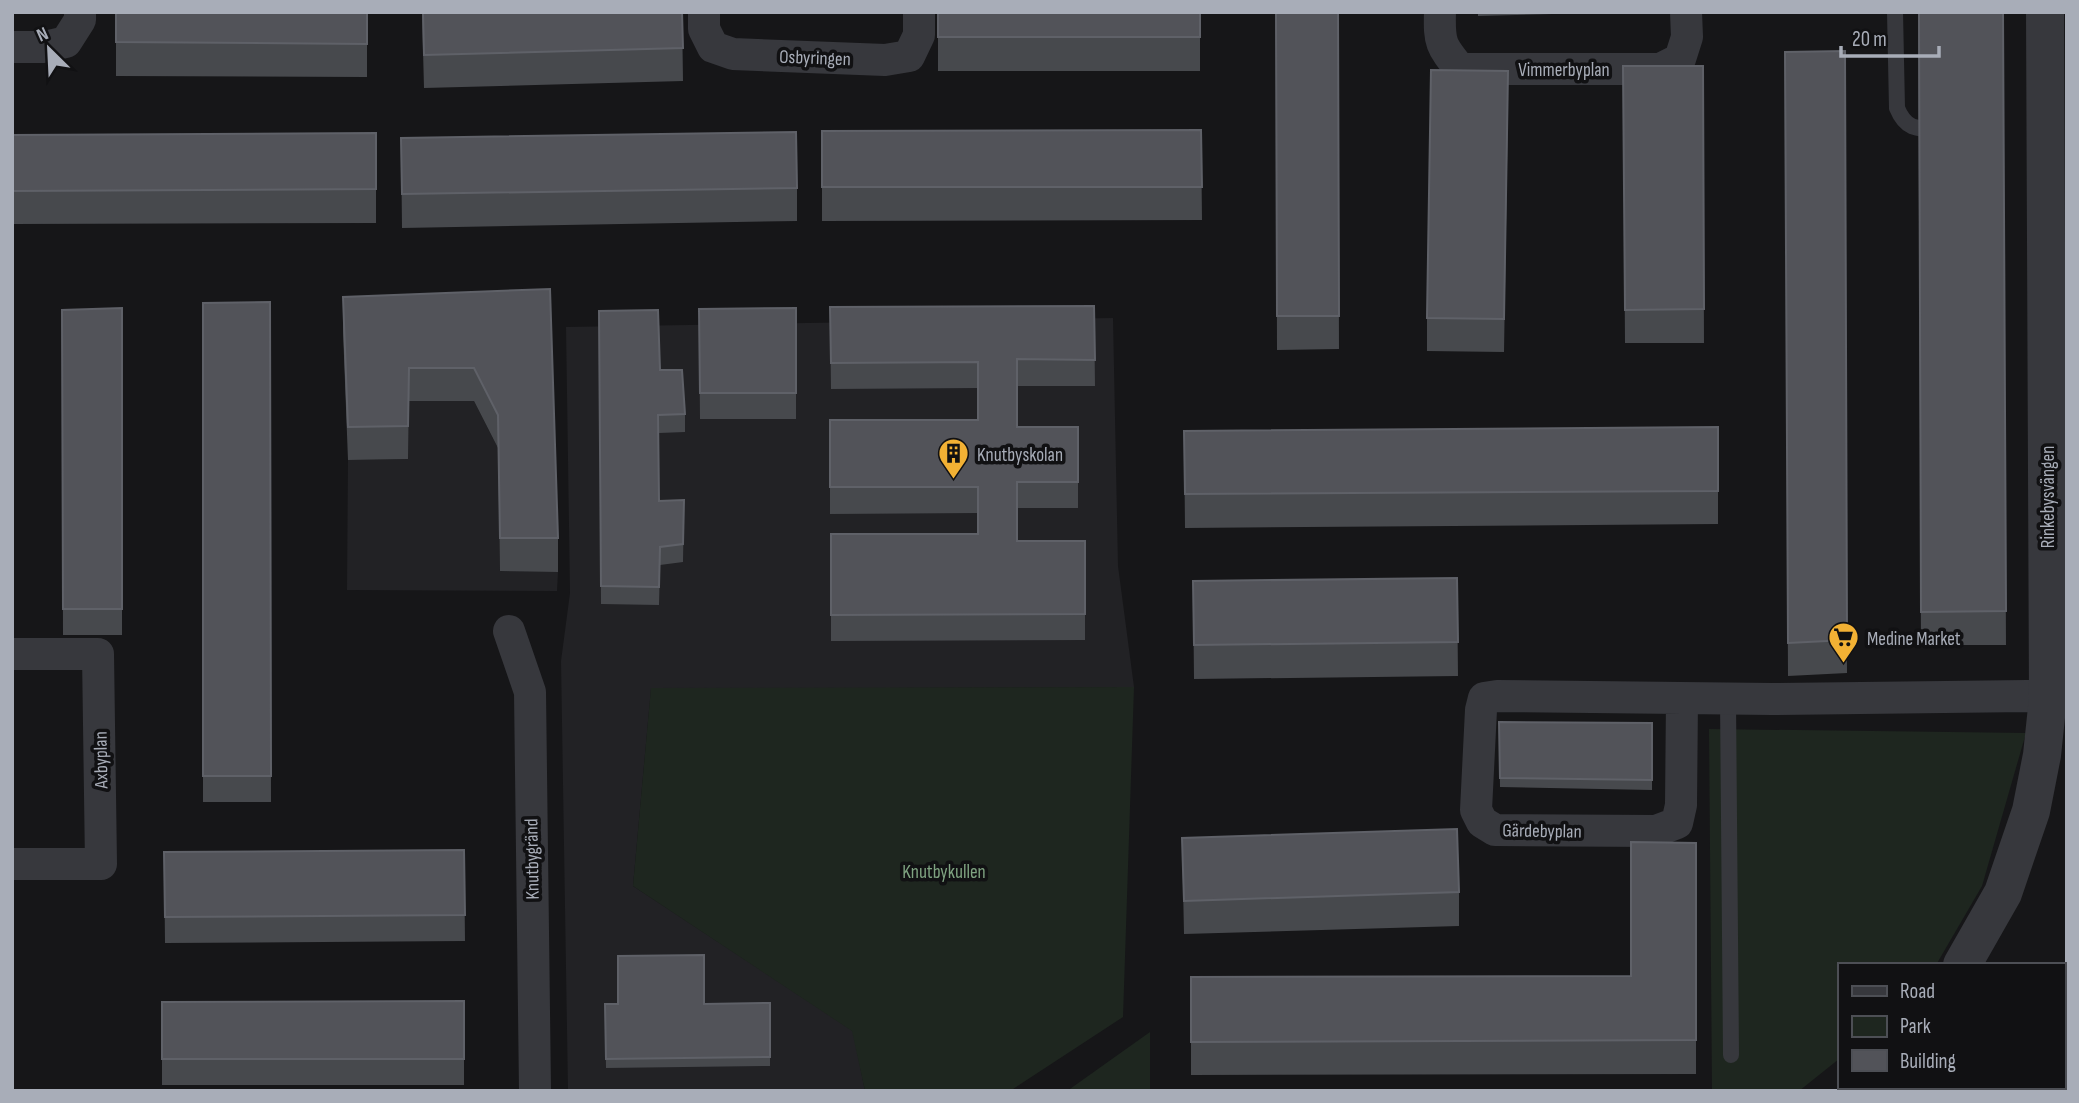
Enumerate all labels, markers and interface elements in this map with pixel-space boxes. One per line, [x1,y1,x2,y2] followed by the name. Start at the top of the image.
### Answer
[14,14,84,84] north arrow
[1841,14,1939,58] scale bar
[33,22,52,47] text: N
[1852,27,1887,52] text: 20 m
[779,46,851,71] street label: Osbyringen
[1518,59,1610,82] street label: Vimmerbyplan
[937,437,971,481] building icon: Knutbyskolan
[977,444,1063,467] place label: Knutbyskolan
[2037,446,2060,548] street label: Rinkebysvängen
[1827,621,1861,665] supermarket icon: Medine Market
[1867,628,1961,651] place label: Medine Market
[90,731,114,790] street label: Axbyplan
[520,818,545,900] street label: Knutbygränd
[1502,819,1582,844] street label: Gärdebyplan
[902,861,986,884] park label: Knutbykullen
[1838,963,2065,1089] legend
[1900,979,1935,1004] text: Road
[1900,1014,1931,1039] text: Park
[1900,1049,1956,1074] text: Building

